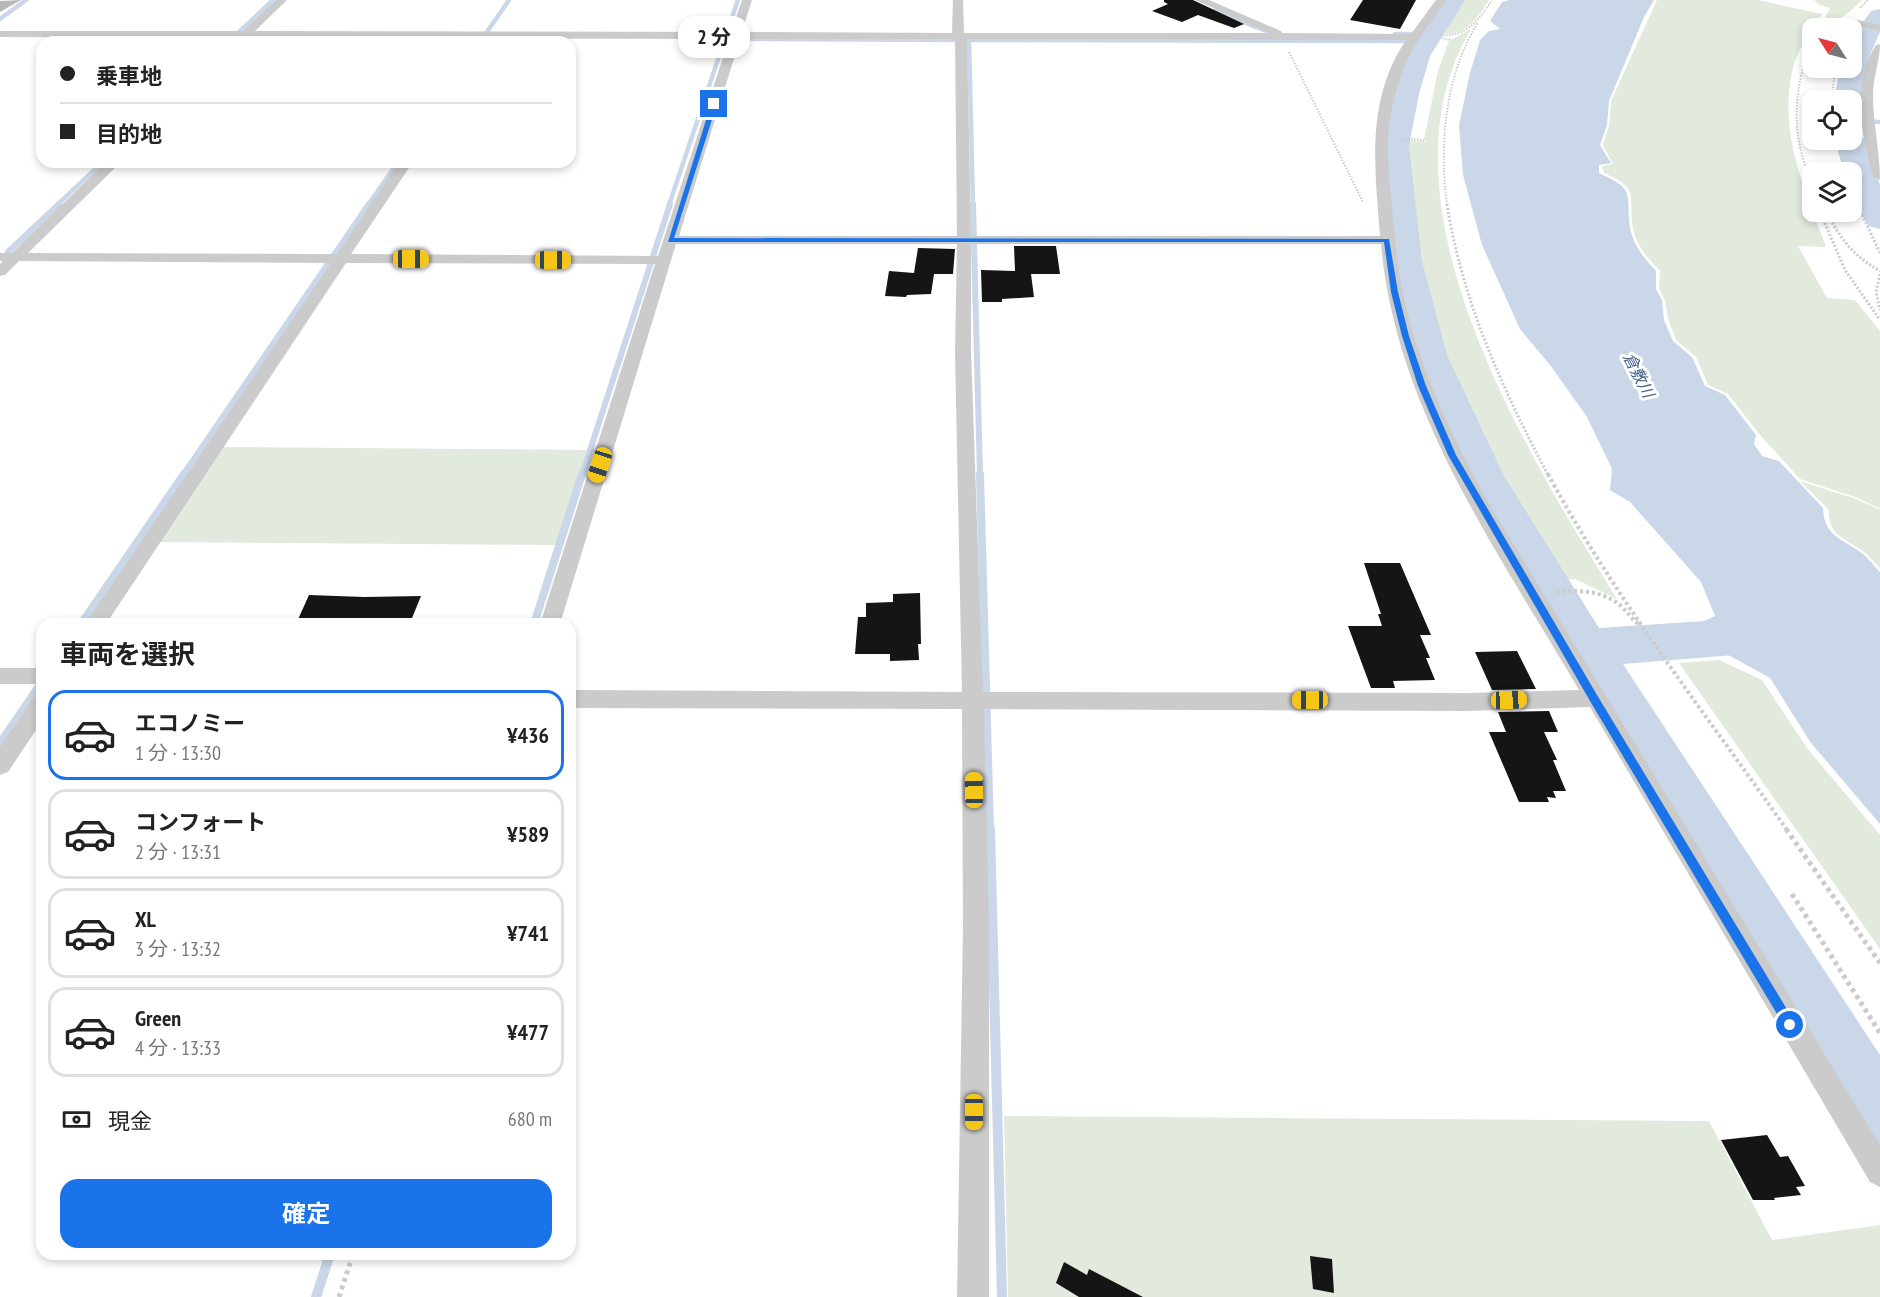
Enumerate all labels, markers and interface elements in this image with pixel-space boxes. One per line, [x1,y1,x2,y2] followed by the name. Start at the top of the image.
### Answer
[678,17,750,59] callout: 2 分
[1802,18,1862,78] north arrow
[1802,18,1862,222] map controls
[697,24,731,50] text: 2 分
[96,62,162,90] text: 乗車地
[700,90,727,117] route end
[1802,90,1862,150] button: locate
[96,120,162,148] text: 目的地
[1802,162,1862,222] button: layers
[393,250,429,268] car
[535,251,571,269] car
[1619,349,1660,403] water label: 倉敷川
[586,445,614,485] car
[60,637,195,671] text: 車両を選択
[1491,690,1527,710] car
[1292,691,1328,709] car
[63,708,117,762] icon: car
[135,709,245,737] text: エコノミー
[507,721,549,749] text: ¥436
[135,740,221,766] text: 1 分 · 13:30
[965,772,983,808] car
[63,807,117,861] icon: car
[135,808,266,836] text: コンフォート
[507,820,549,848] text: ¥589
[135,839,221,865] text: 2 分 · 13:31
[135,905,156,933] text: XL
[63,906,117,960] icon: car
[507,919,549,947] text: ¥741
[135,936,221,962] text: 3 分 · 13:32
[135,1004,181,1032] text: Green
[63,1005,117,1059] icon: car
[1776,1011,1803,1038] route start
[507,1018,549,1046] text: ¥477
[135,1035,221,1061] text: 4 分 · 13:33
[965,1094,983,1130] car
[60,1103,93,1136] icon: cash
[508,1106,552,1132] text: 680 m
[108,1107,152,1135] text: 現金
[60,1179,552,1248] button: 確定

